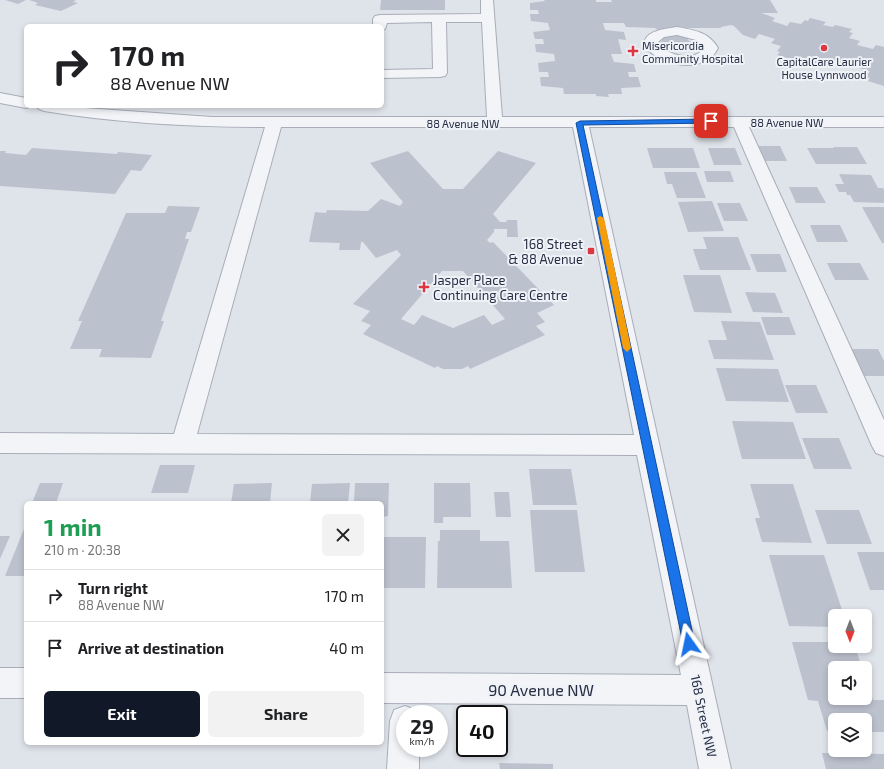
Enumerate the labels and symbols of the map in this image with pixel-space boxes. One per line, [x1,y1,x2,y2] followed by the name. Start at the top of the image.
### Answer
[642,39,744,65] place label: Misericordia Community Hospital
[819,43,829,53] marker: CapitalCare Laurier House Lynnwood
[627,45,639,57] marker: Misericordia Community Hospital
[776,55,872,81] place label: CapitalCare Laurier House Lynnwood
[694,104,728,138] pin
[750,116,824,129] street label: 88 Avenue NW
[426,117,500,130] street label: 88 Avenue NW
[508,236,583,267] place label: 168 Street & 88 Avenue
[586,246,596,256] marker: 168 Street & 88 Avenue
[433,272,568,303] place label: Jasper Place Continuing Care Centre
[418,281,430,293] marker: Jasper Place Continuing Care Centre
[828,609,872,653] north arrow
[668,623,710,665] position arrow
[687,673,721,759] street label: 168 Street NW
[488,680,594,699] street label: 90 Avenue NW
[456,705,508,757] speed limit sign: 40

